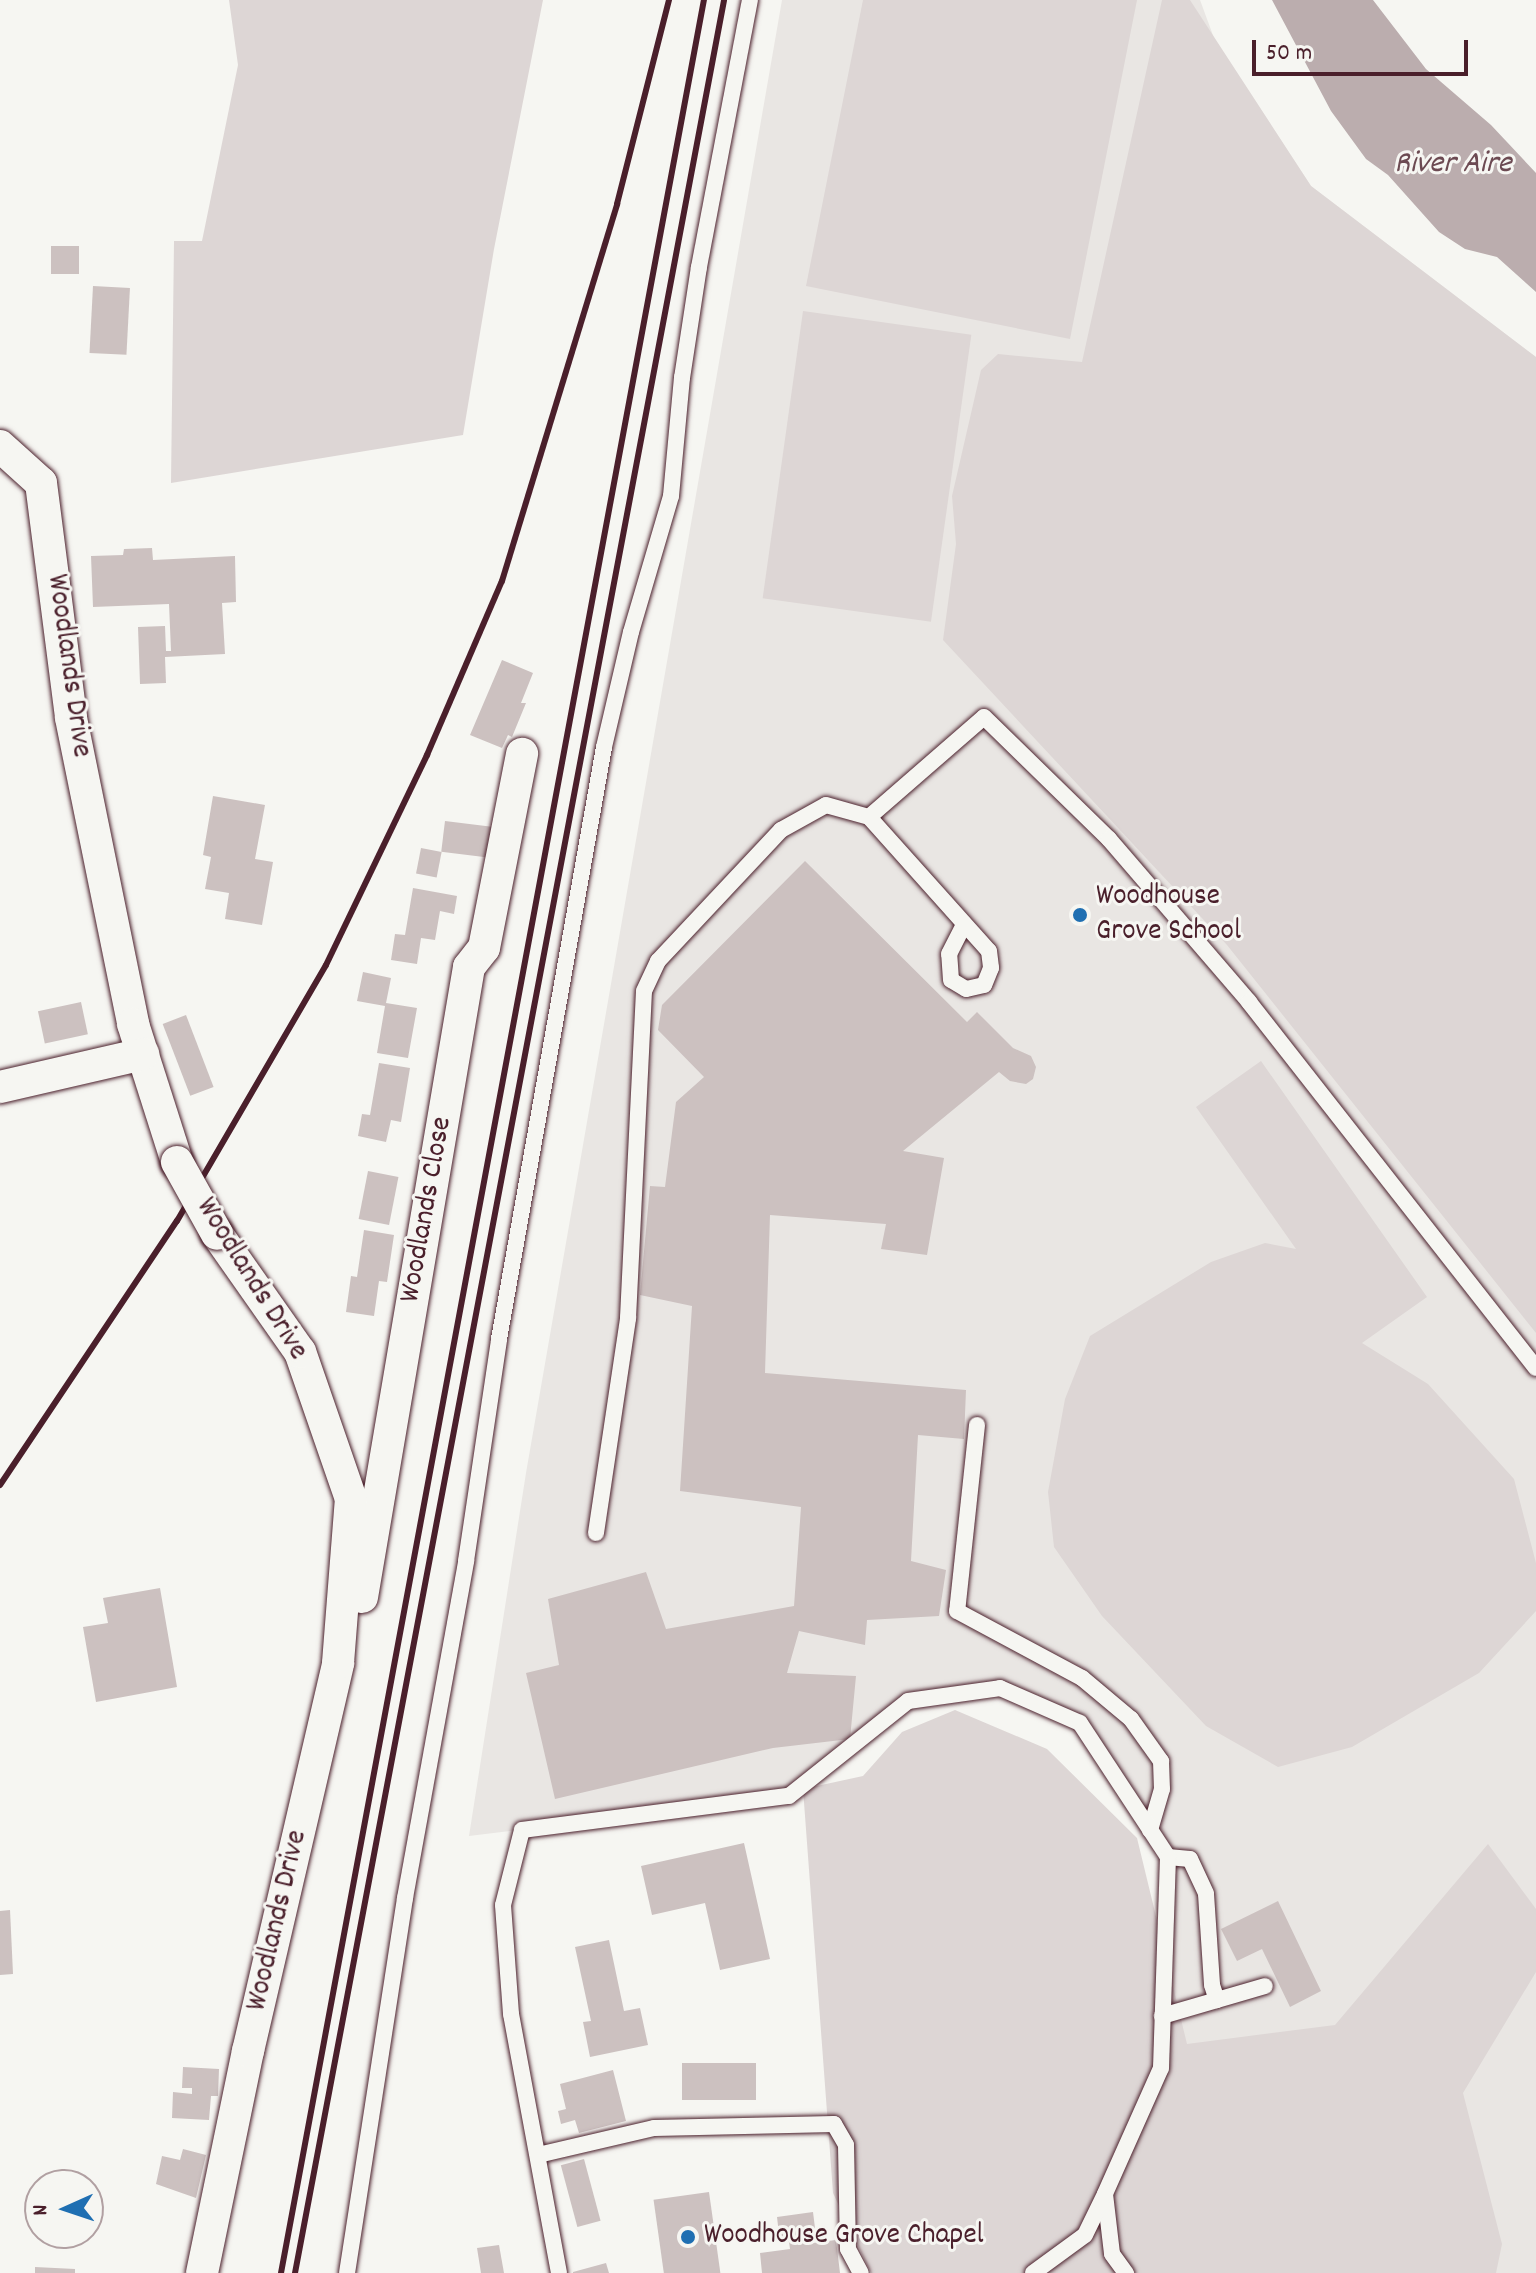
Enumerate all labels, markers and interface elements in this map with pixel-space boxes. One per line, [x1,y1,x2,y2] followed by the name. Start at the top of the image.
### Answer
[1256,24,1472,74] scale bar
[1266,37,1312,71] text: 50 m
[1394,146,1512,184] water label: River Aire
[36,572,98,760] street label: Woodlands Drive
[1096,880,1241,950] place label: Woodhouse Grove School
[1071,906,1089,924] marker: Woodhouse Grove School
[394,1114,462,1306] street label: Woodlands Close
[186,1192,314,1368] street label: Woodlands Drive
[241,1827,317,2015] street label: Woodlands Drive
[24,2169,104,2249] north arrow
[26,2204,57,2216] text: N
[704,2219,984,2255] place label: Woodhouse Grove Chapel
[679,2228,697,2246] marker: Woodhouse Grove Chapel

